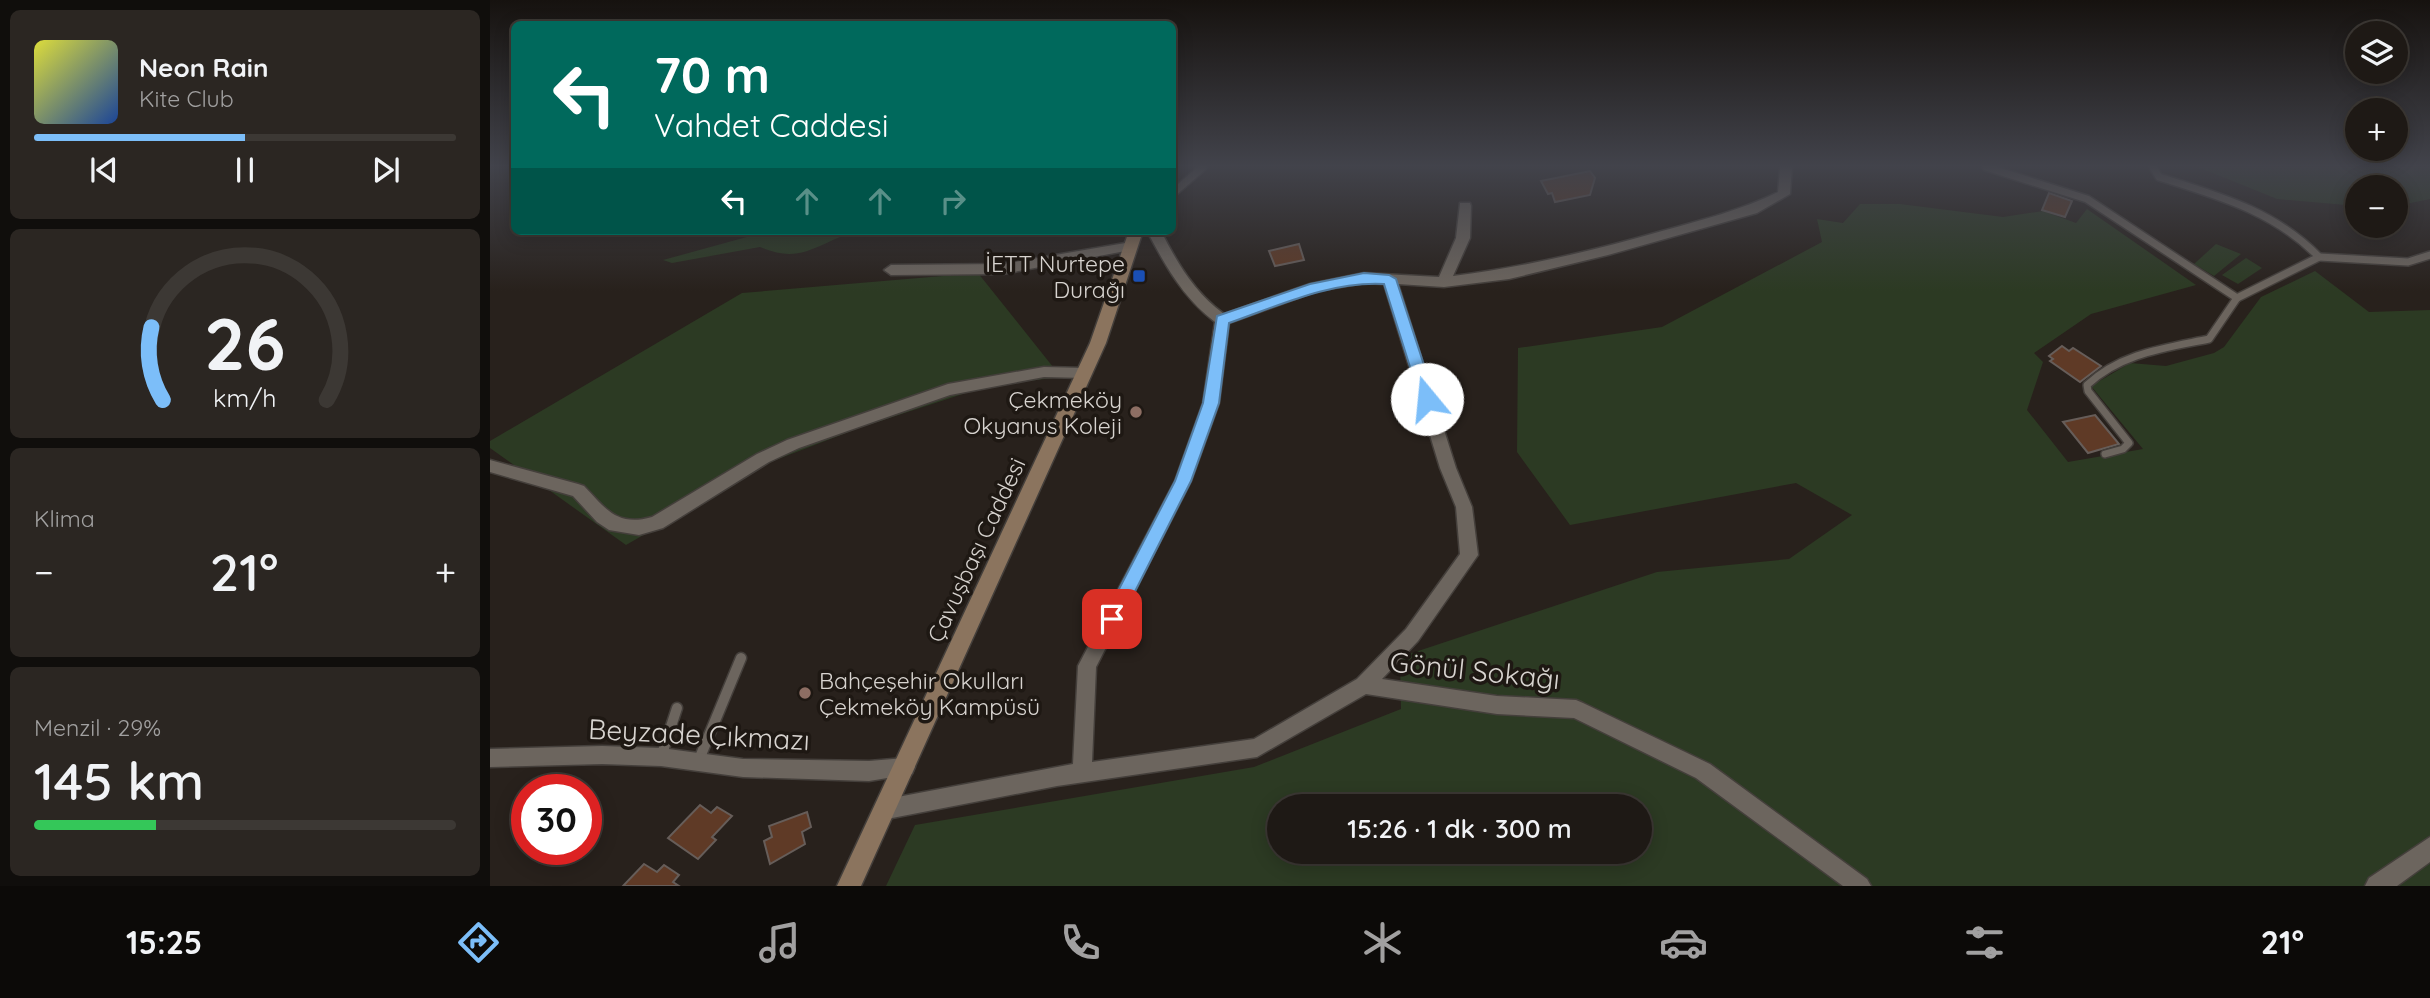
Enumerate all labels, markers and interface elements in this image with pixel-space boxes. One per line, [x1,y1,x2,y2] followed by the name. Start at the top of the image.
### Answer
[2345,21,2408,238] map controls
[2345,21,2408,84] button: layers
[654,44,770,105] text: 70 m
[539,49,630,140] icon: left
[139,51,268,84] text: Neon Rain
[139,84,234,113] text: Kite Club
[2345,98,2408,161] button: +
[654,105,889,145] text: Vahdet Caddesi
[85,151,123,189] icon: previous
[226,151,264,189] icon: pause
[367,151,405,189] icon: next
[2345,175,2408,238] button: −
[715,182,753,220] icon: left
[788,182,826,220] icon: ahead
[861,182,899,220] icon: ahead
[934,182,972,220] icon: right
[985,249,1125,304] place label: İETT Nurtepe Durağı
[1131,268,1147,284] marker: İETT Nurtepe Durağı
[204,297,286,388] text: 26
[1390,362,1464,436] position arrow
[213,381,277,412] text: km/h
[964,385,1122,440] place label: Çekmeköy Okyanus Koleji
[1128,404,1144,420] marker: Çekmeköy Okyanus Koleji
[921,453,1031,647] street label: Çavuşbaşı Caddesi
[34,504,95,533] text: Klima
[210,539,278,604] text: 21°
[34,548,54,596] text: −
[435,548,456,596] text: +
[1082,589,1142,649] pin
[1093,600,1131,638] icon: arrive
[1388,644,1562,696] street label: Gönül Sokağı
[819,666,1040,721] place label: Bahçeşehir Okulları Çekmeköy Kampüsü
[797,685,813,701] marker: Bahçeşehir Okulları Çekmeköy Kampüsü
[587,711,811,757] street label: Beyzade Çıkmazı
[34,713,161,742] text: Menzil · 29%
[34,748,204,813] text: 145 km
[511,774,602,865] speed limit sign: 30
[1347,812,1572,845] text: 15:26 · 1 dk · 300 m
[454,918,503,967] icon: directions
[755,918,804,967] icon: music
[1056,918,1105,967] icon: phone
[1358,918,1407,967] icon: climate
[1659,918,1708,967] icon: car
[1960,918,2009,967] icon: filters
[126,922,202,962] text: 15:25
[2261,922,2304,962] text: 21°

